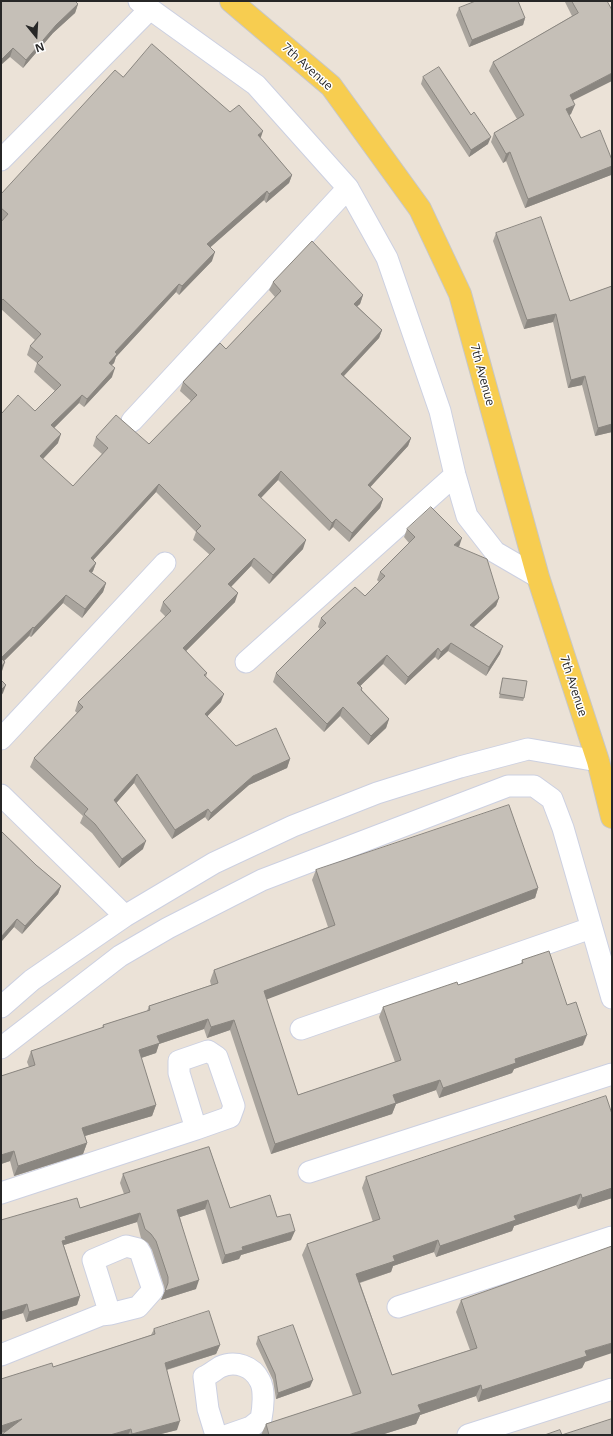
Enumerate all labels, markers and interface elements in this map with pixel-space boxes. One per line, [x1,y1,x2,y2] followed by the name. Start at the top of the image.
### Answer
[16,16,56,56] north arrow
[33,39,46,56] text: N
[279,40,335,94] street label: 7th Avenue
[467,343,497,407] street label: 7th Avenue
[556,654,590,718] street label: 7th Avenue

